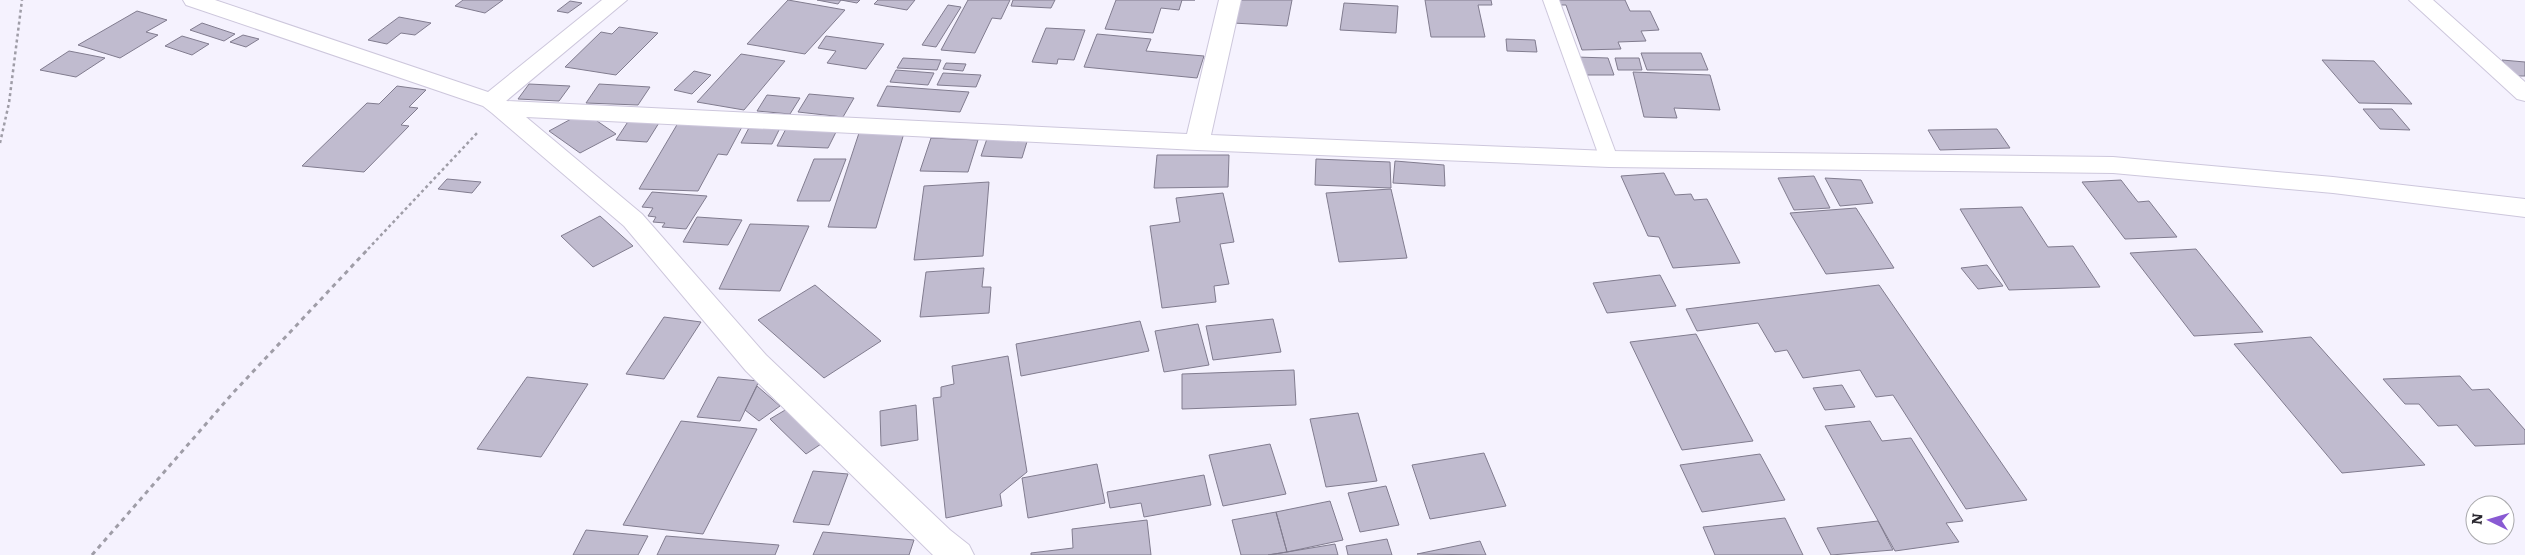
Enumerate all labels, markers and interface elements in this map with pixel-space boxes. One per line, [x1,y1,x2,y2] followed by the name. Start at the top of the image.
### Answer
[2465,495,2515,545] north arrow
[2466,512,2487,526] text: N

